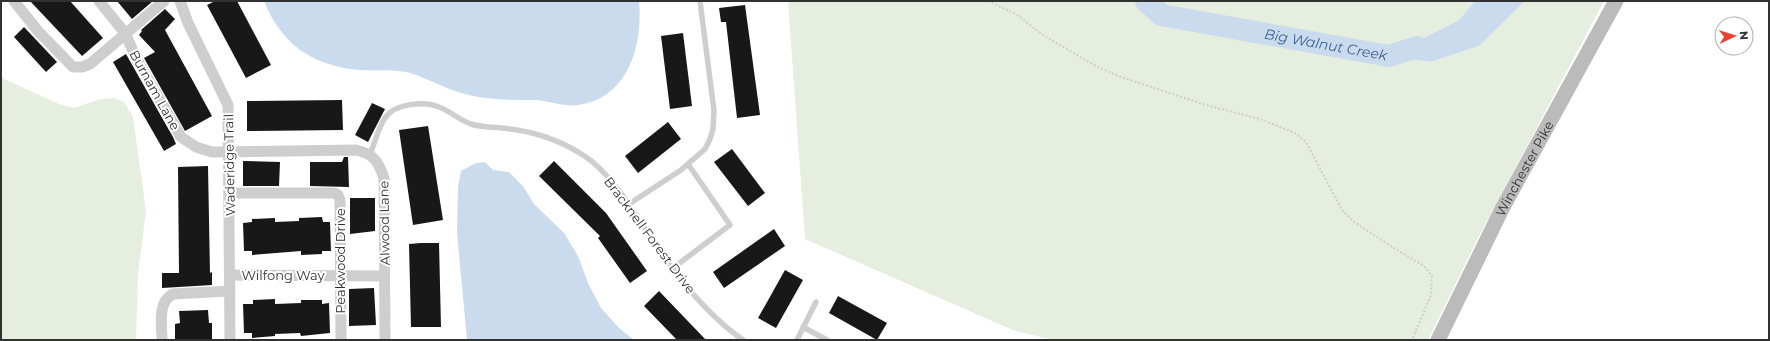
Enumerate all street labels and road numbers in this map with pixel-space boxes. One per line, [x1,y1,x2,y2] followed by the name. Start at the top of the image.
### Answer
[126,47,184,133] street label: Burnam Lane
[220,114,238,216] street label: Waderidge Trail
[1492,118,1557,219] street label: Winchester Pike
[601,173,699,297] street label: Bracknell Forest Drive
[375,180,393,265] street label: Alwood Lane
[332,208,348,314] street label: Peakwood Drive
[242,267,325,283] street label: Wilfong Way

